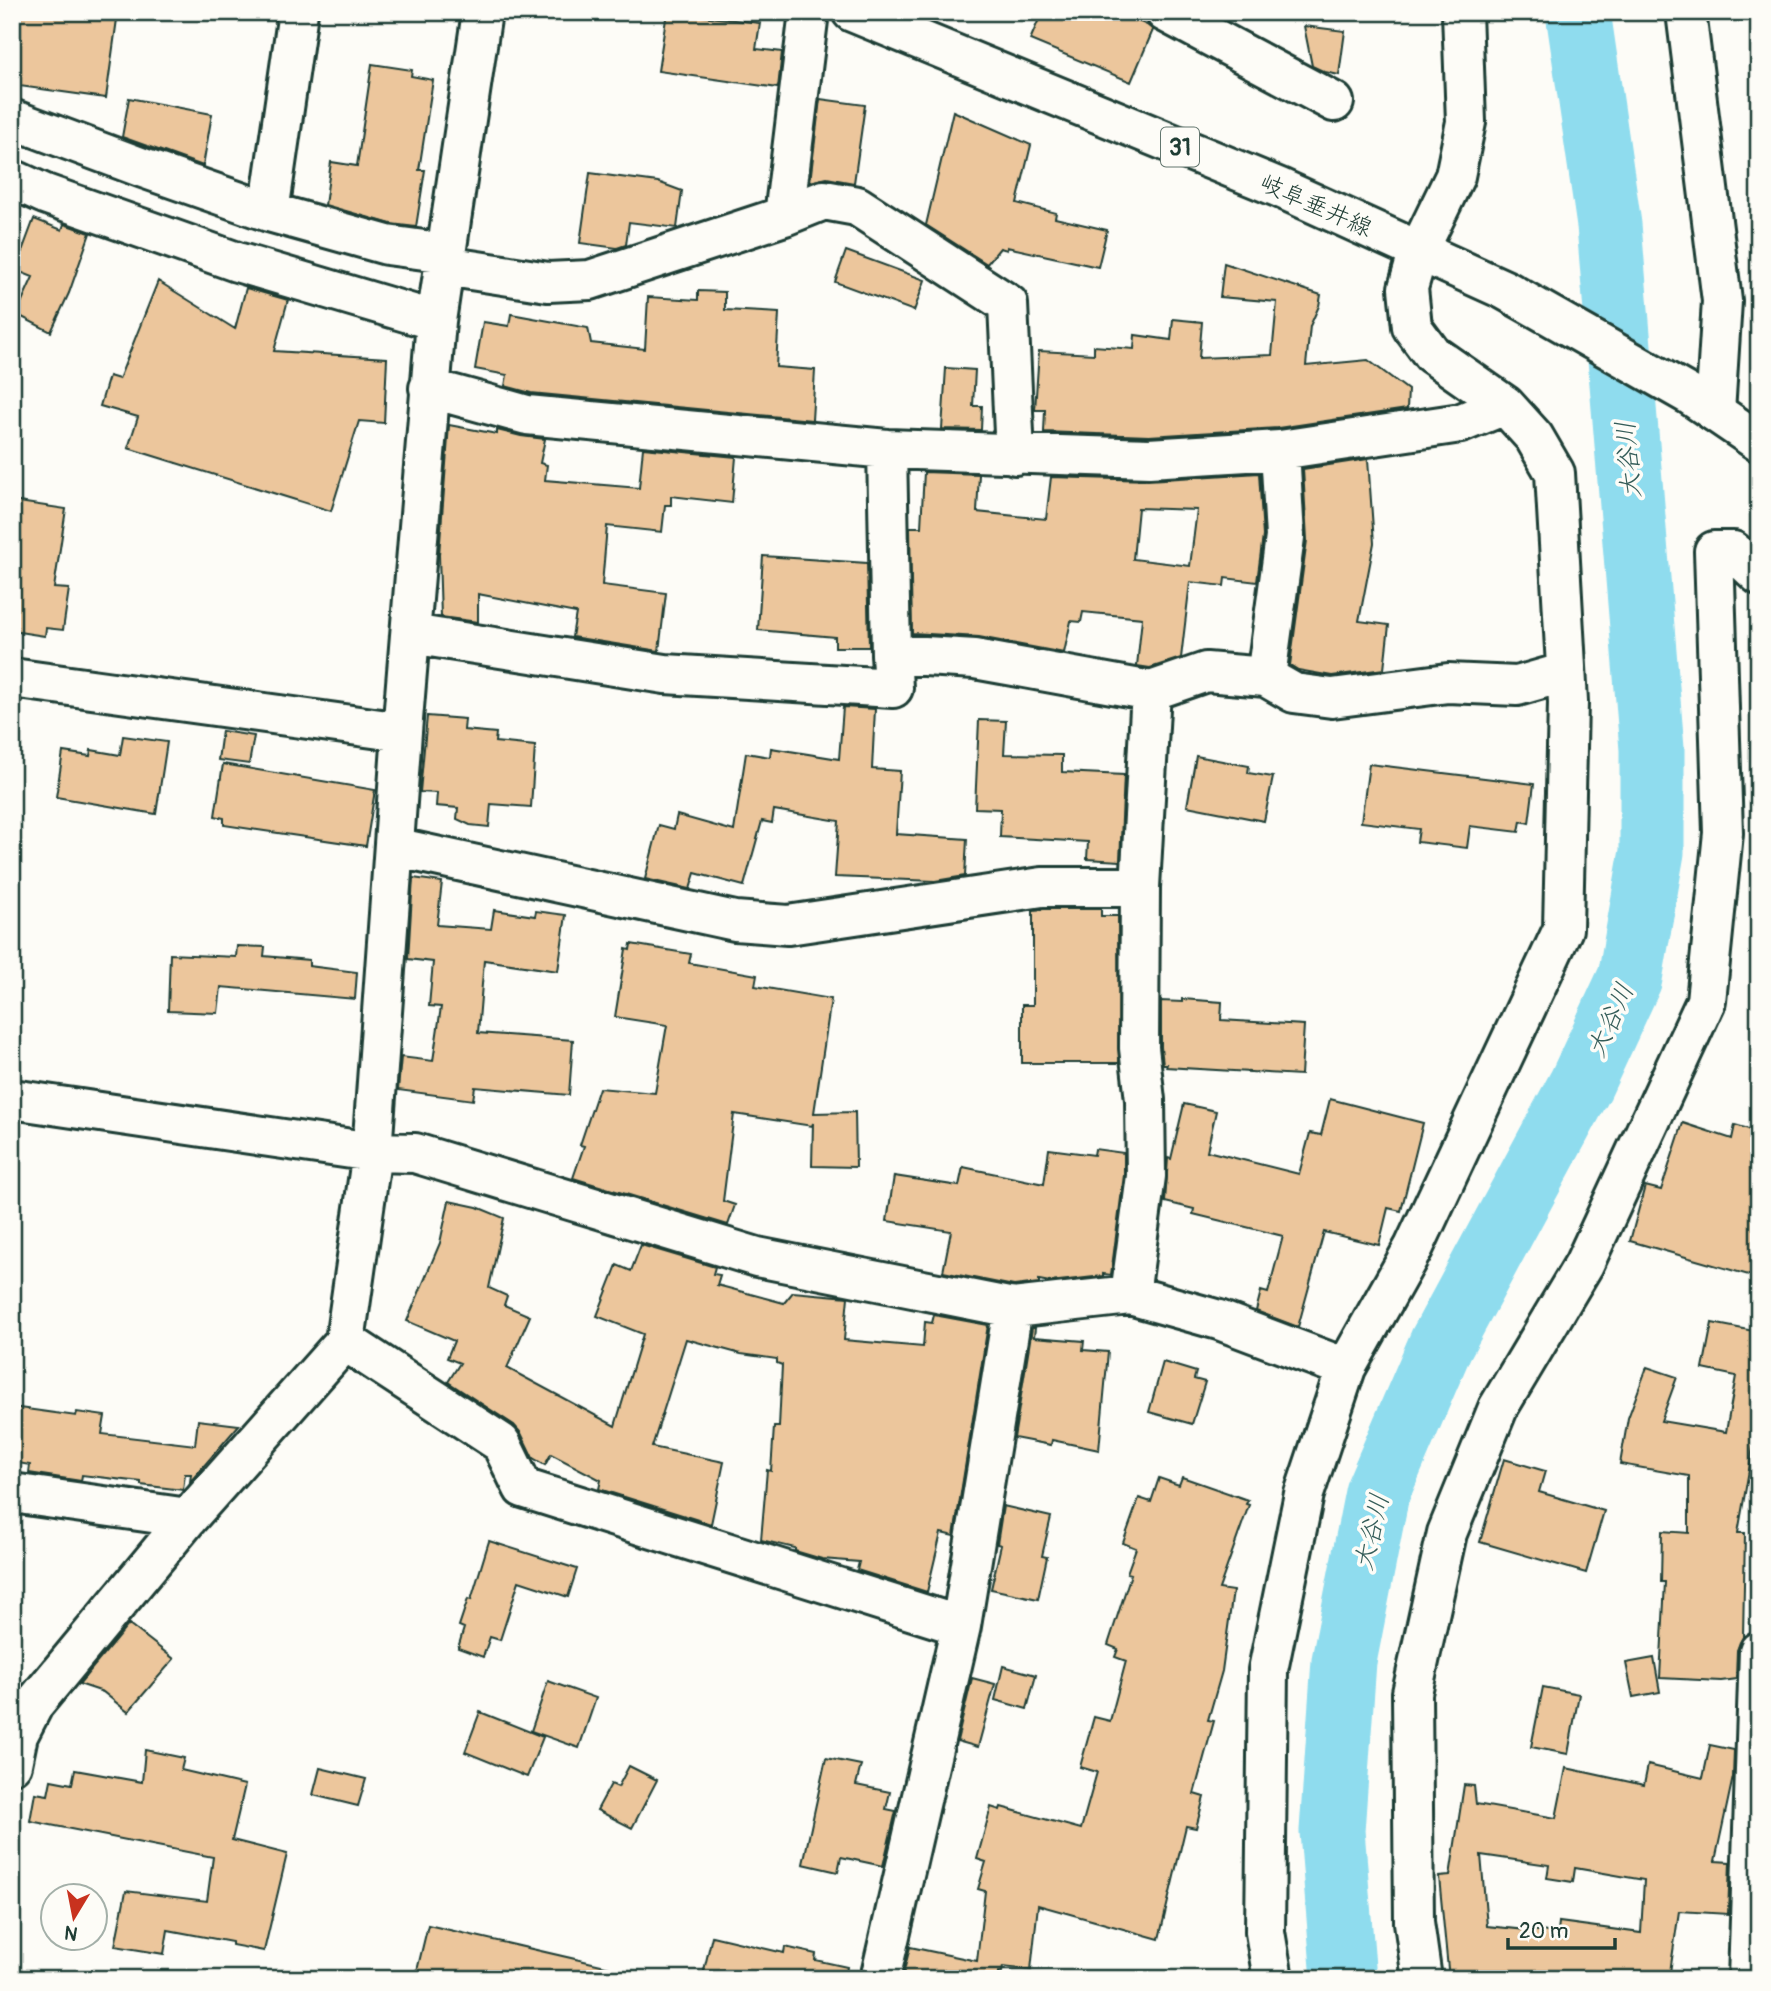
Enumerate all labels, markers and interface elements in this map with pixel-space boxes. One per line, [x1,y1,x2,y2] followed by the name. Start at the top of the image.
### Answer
[1161,128,1199,166] road number: 31
[1255,168,1377,243] street label: 岐阜垂井線
[1610,420,1648,500] water label: 大谷川
[1580,978,1641,1063] water label: 大谷川
[1348,1491,1396,1574] water label: 大谷川
[38,1882,108,1952] north arrow
[1508,1907,1615,1951] scale bar
[1519,1918,1568,1945] text: 20 m
[63,1920,80,1946] text: N

